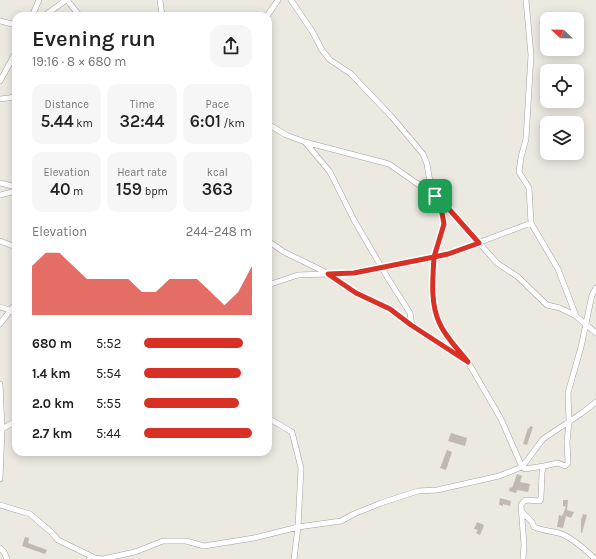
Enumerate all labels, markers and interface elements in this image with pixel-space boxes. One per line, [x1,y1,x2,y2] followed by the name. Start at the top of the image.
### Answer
[540,12,584,56] north arrow
[540,12,584,160] map controls
[210,25,252,67] button: share
[32,26,156,52] text: Evening run
[32,54,126,69] text: 19:16 · 8 × 680 m
[540,64,584,108] button: locate
[44,98,89,111] text: Distance
[130,98,154,111] text: Time
[206,98,229,111] text: Pace
[41,111,74,131] text: 5.44
[120,111,164,131] text: 32:44
[190,111,221,131] text: 6:01
[540,116,584,160] button: layers
[74,117,93,130] text: km
[221,117,245,130] text: /km
[43,166,90,179] text: Elevation
[117,166,167,179] text: Heart rate
[207,166,228,179] text: kcal
[50,179,70,199] text: 40
[116,179,142,199] text: 159
[202,179,233,199] text: 363
[418,179,452,213] pin
[70,185,83,198] text: m
[142,185,168,198] text: bpm
[424,185,446,207] icon: arrive
[32,224,87,239] text: Elevation
[186,224,252,239] text: 244–248 m
[32,336,72,351] text: 680 m
[96,336,121,351] text: 5:52
[32,366,70,381] text: 1.4 km
[96,366,121,381] text: 5:54
[32,396,74,411] text: 2.0 km
[96,396,121,411] text: 5:55
[32,426,72,441] text: 2.7 km
[96,426,121,441] text: 5:44

